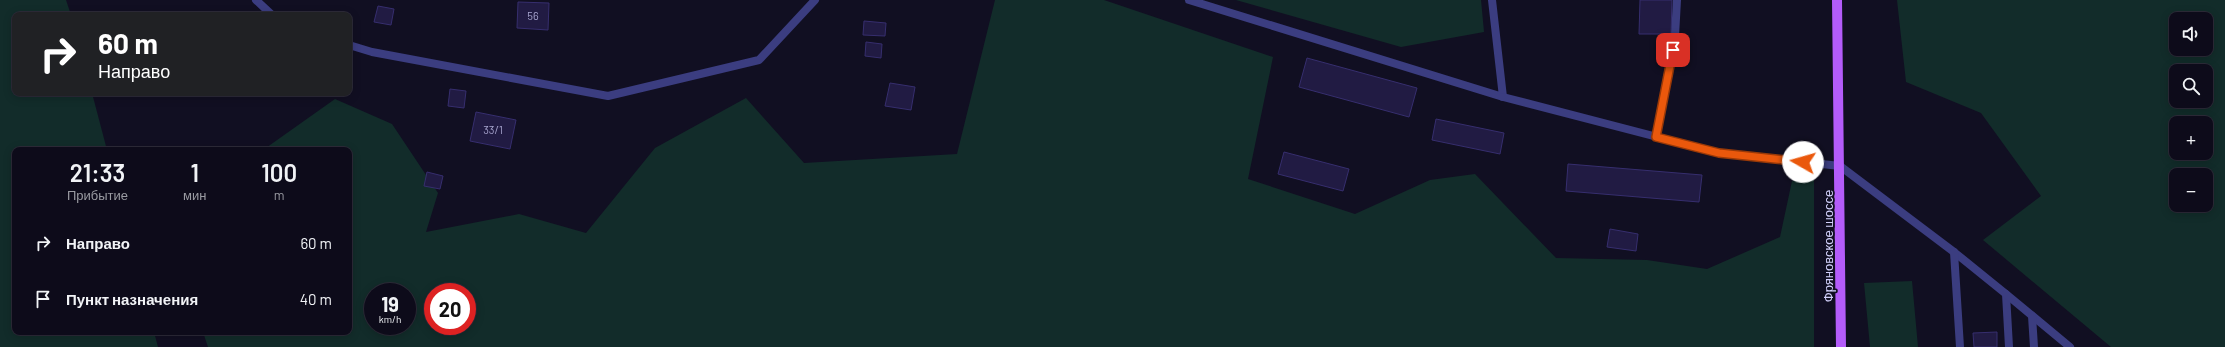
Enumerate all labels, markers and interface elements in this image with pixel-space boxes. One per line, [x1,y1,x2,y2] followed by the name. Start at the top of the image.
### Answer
[527,9,539,22] house number: 56
[2169,12,2213,212] map controls
[2169,12,2213,56] button: sound
[98,26,158,60] text: 60 m
[32,28,84,80] icon: right
[1656,33,1690,67] pin
[1662,39,1684,61] icon: arrive
[98,60,170,82] text: Направо
[2169,64,2213,108] button: search
[2169,116,2213,160] button: +
[483,123,503,136] house number: 33/1
[1782,141,1824,183] position arrow
[70,158,125,187] text: 21:33
[190,158,199,187] text: 1
[261,158,297,187] text: 100
[2169,168,2213,212] button: −
[67,187,128,203] text: Прибытие
[183,187,206,203] text: мин
[274,187,285,203] text: m
[1820,190,1836,302] street label: Фряновское шоссе
[32,232,54,254] icon: right
[66,234,130,252] text: Направо
[300,234,332,252] text: 60 m
[424,283,476,335] speed limit sign: 20
[32,288,54,310] icon: arrive
[66,290,198,308] text: Пункт назначения
[300,290,332,308] text: 40 m
[381,292,399,316] text: 19
[379,313,401,325] text: km/h

